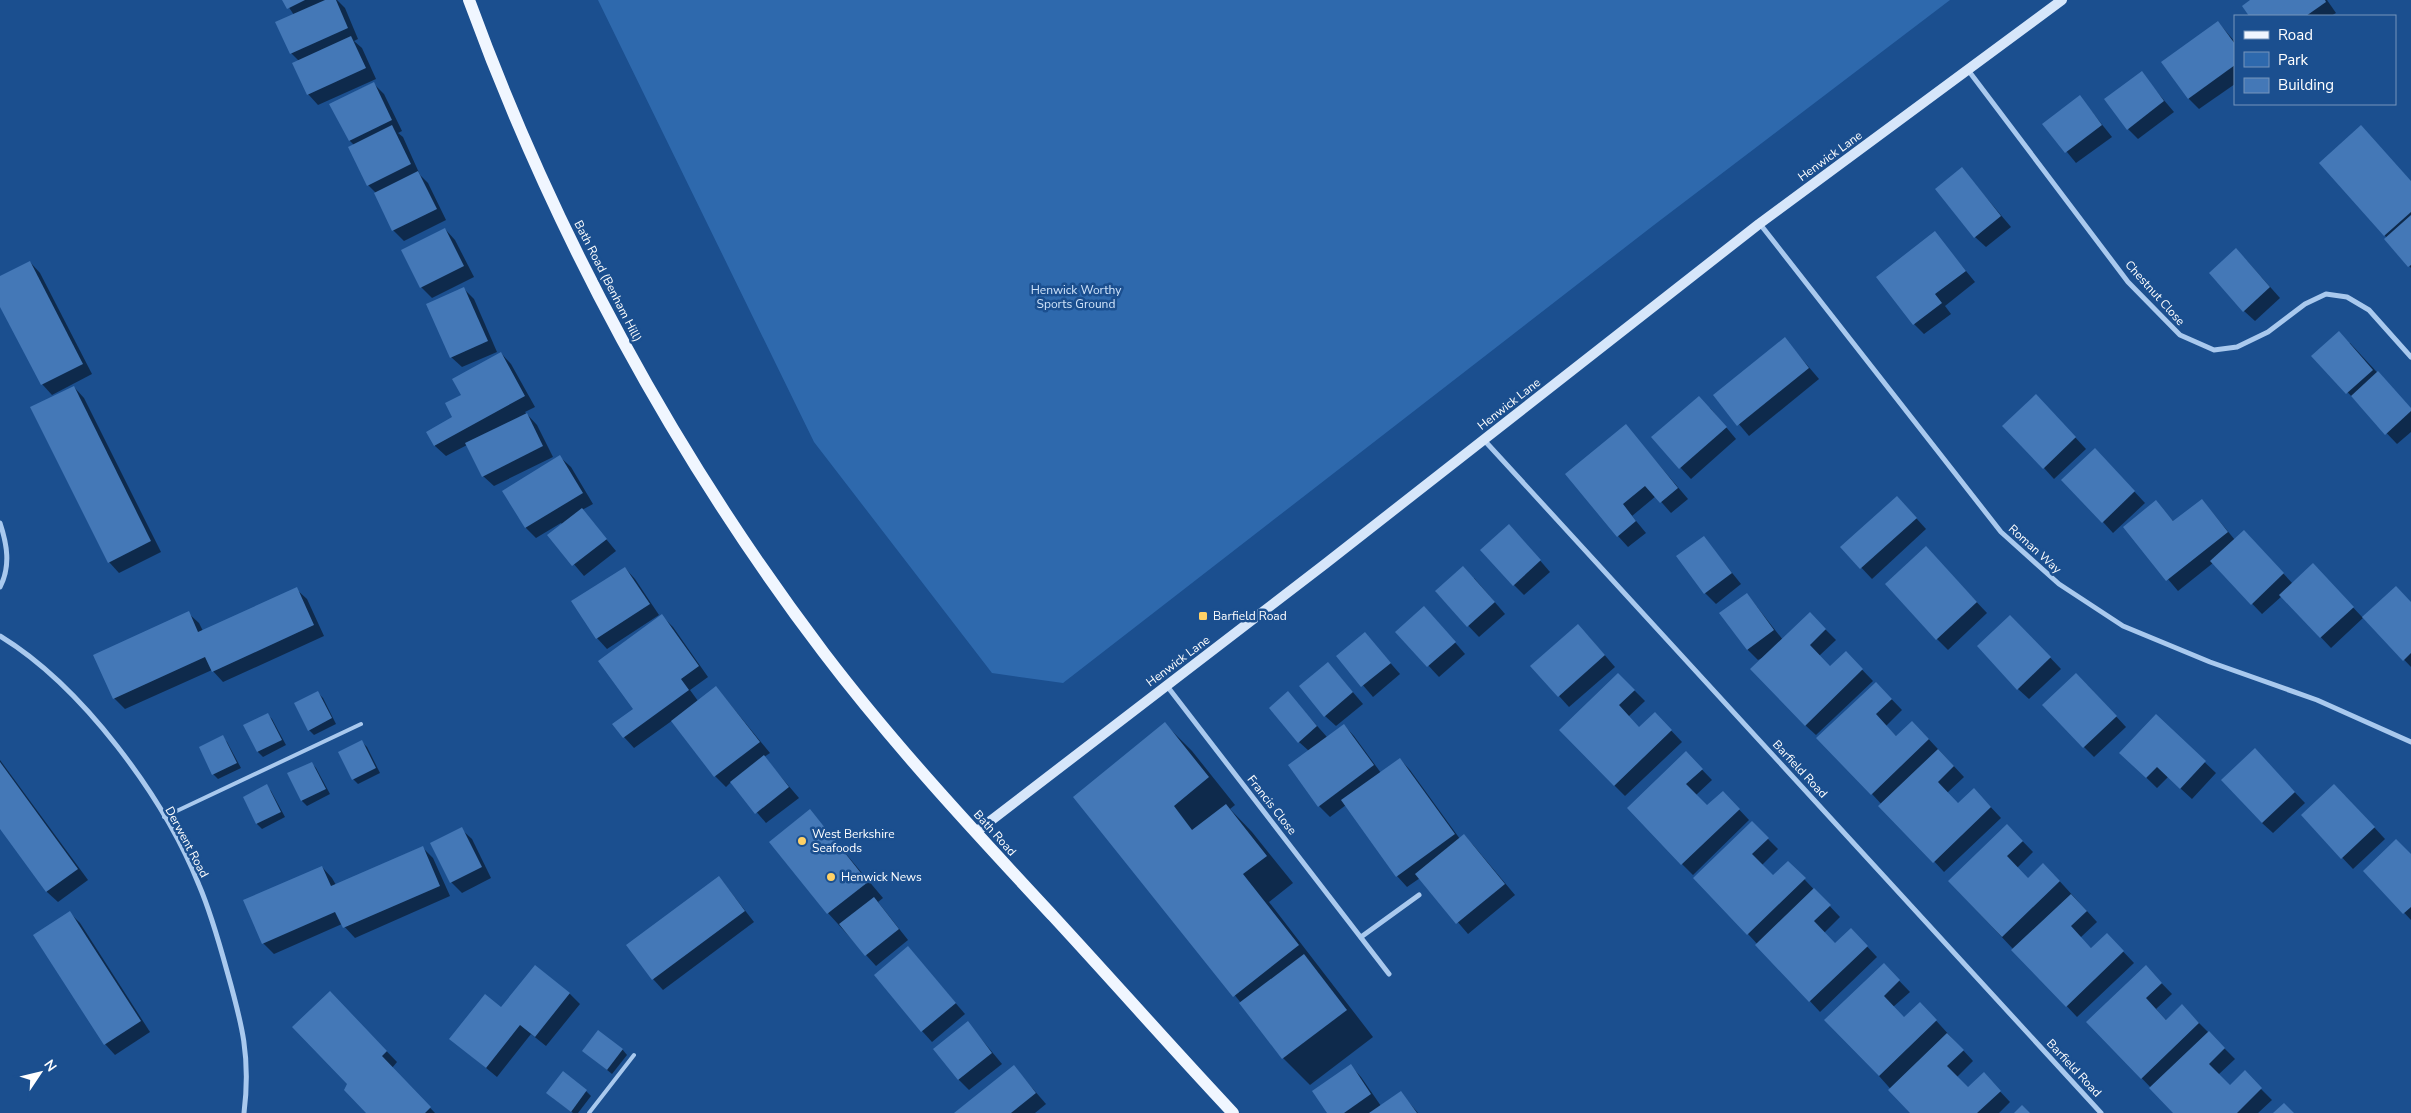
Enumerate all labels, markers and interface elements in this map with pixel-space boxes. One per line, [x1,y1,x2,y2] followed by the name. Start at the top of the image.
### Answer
[2234,15,2396,105] legend
[2278,25,2313,45] text: Road
[2278,50,2308,70] text: Park
[2278,75,2334,95] text: Building
[1795,127,1865,185] street label: Henwick Lane
[570,217,646,345] street label: Bath Road (Benham Hill)
[2121,257,2189,329] street label: Chestnut Close
[1031,282,1122,312] park label: Henwick Worthy Sports Ground
[1474,374,1544,434] street label: Henwick Lane
[2005,521,2066,578] street label: Roman Way
[1213,608,1287,624] place label: Barfield Road
[1197,610,1209,622] marker: Barfield Road
[1143,632,1213,690] street label: Henwick Lane
[1769,737,1831,801] street label: Barfield Road
[1244,772,1300,838] street label: Francis Close
[162,804,212,880] street label: Derwent Road
[970,807,1020,859] street label: Bath Road
[812,826,895,856] place label: West Berkshire Seafoods
[796,835,808,847] marker: West Berkshire Seafoods
[841,869,922,885] place label: Henwick News
[825,871,837,883] marker: Henwick News
[2043,1036,2105,1100] street label: Barfield Road
[15,1048,65,1098] north arrow
[39,1056,61,1076] text: N

